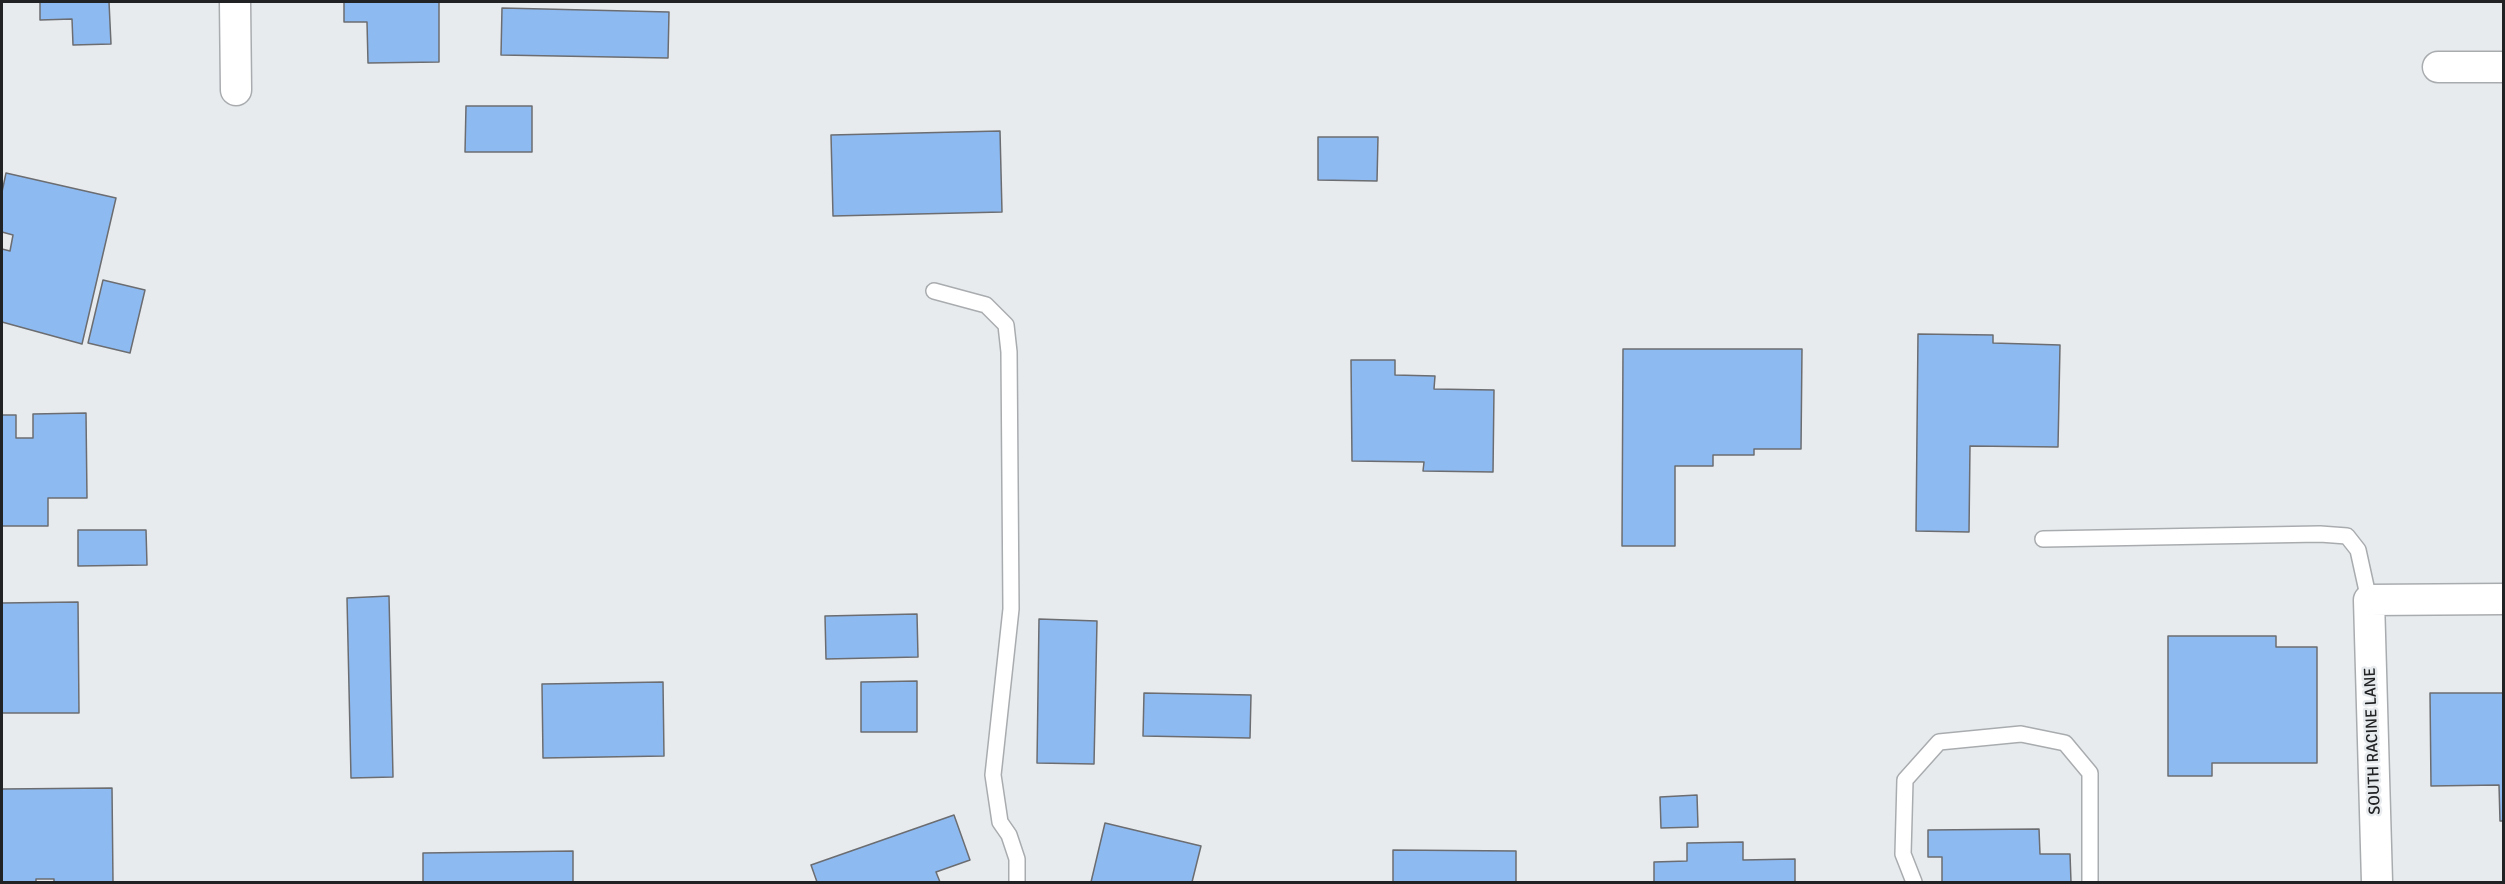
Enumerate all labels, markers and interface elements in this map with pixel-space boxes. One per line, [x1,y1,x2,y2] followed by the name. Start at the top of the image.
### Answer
[2361,667,2385,815] street label: SOUTH RACINE LANE

